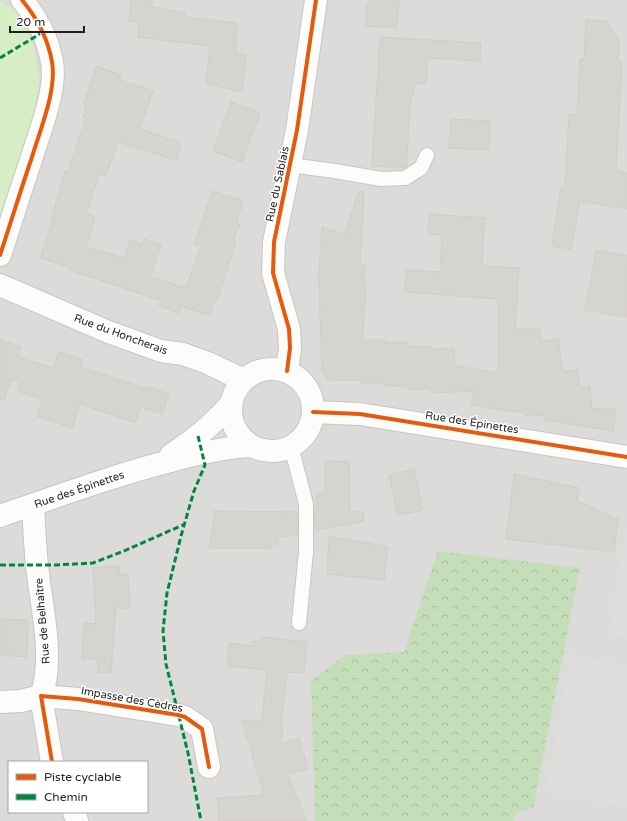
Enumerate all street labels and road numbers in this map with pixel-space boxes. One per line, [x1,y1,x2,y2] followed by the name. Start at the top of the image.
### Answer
[263,145,292,223] street label: Rue du Sablais
[72,311,170,357] street label: Rue du Honcherais
[424,408,520,436] street label: Rue des Épinettes
[32,467,126,511] street label: Rue des Épinettes
[32,577,53,664] street label: Rue de Belhaître
[80,684,184,715] street label: Impasse des Cèdres

